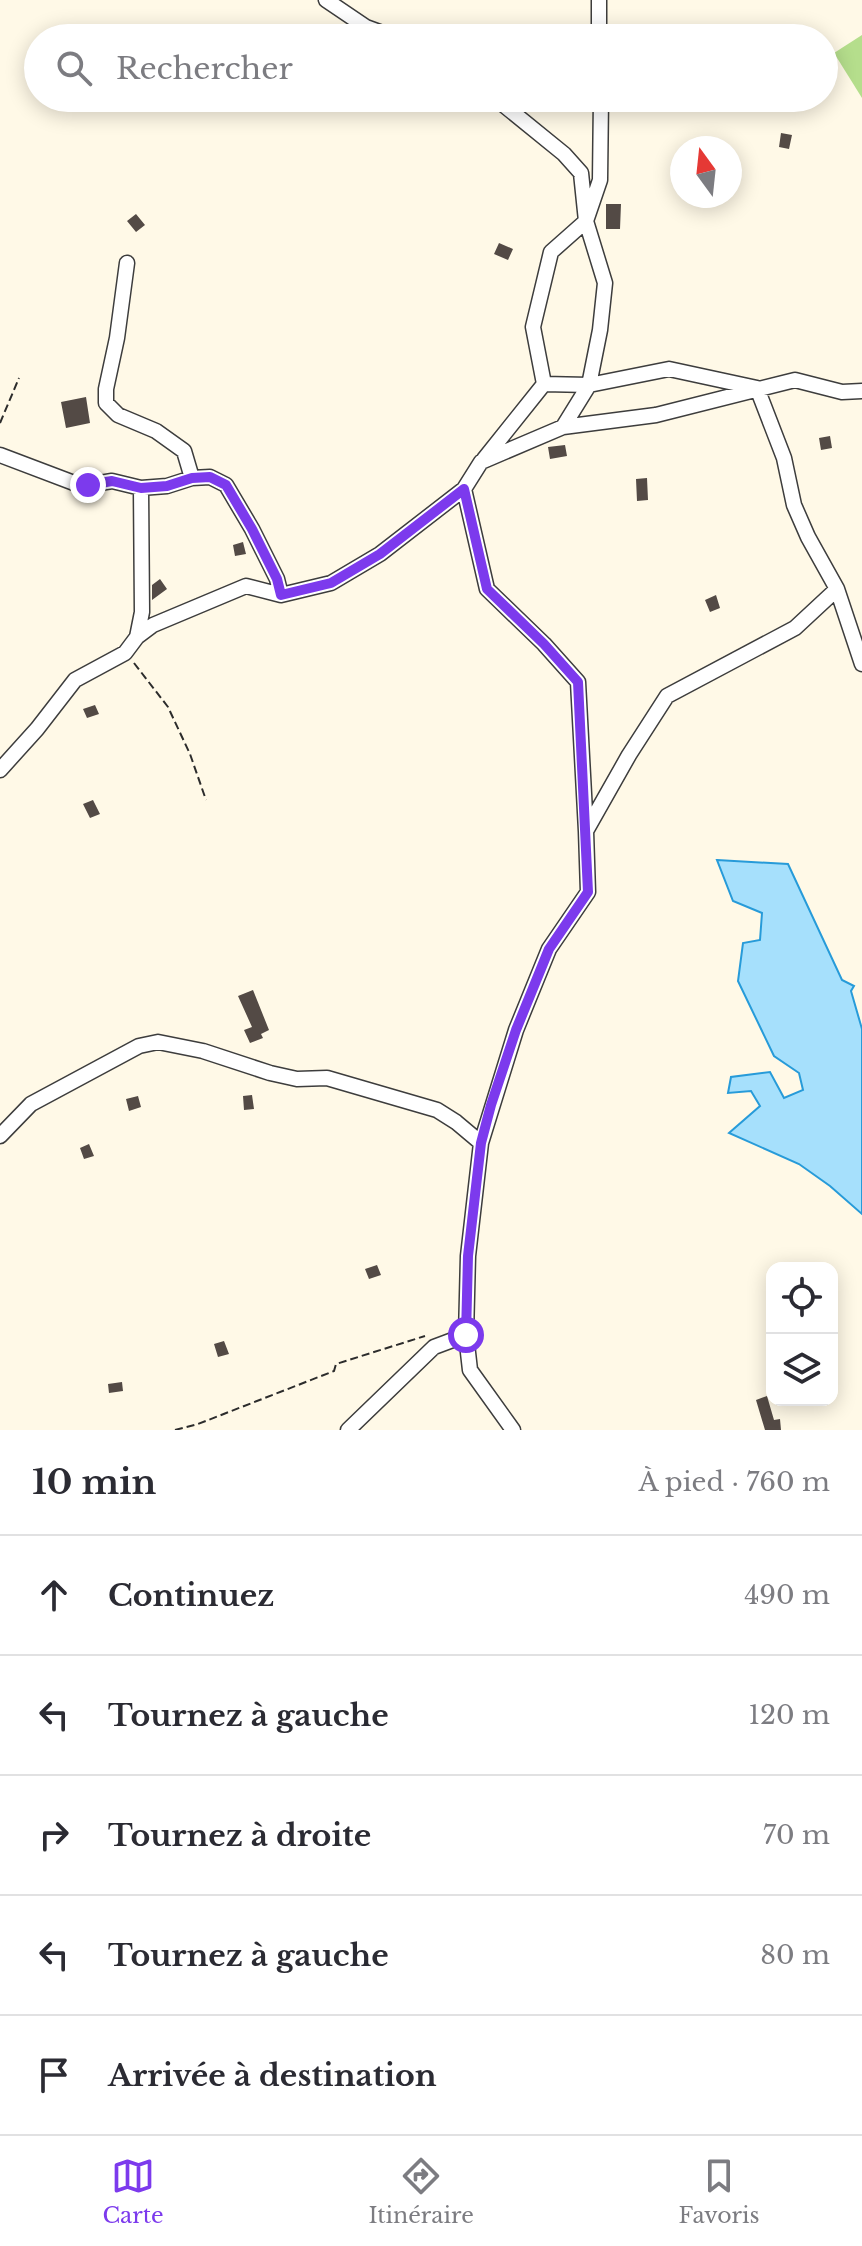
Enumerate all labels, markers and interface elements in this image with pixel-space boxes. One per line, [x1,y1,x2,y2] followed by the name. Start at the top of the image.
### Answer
[24,24,838,112] search box
[52,46,96,90] icon: search
[116,50,293,87] text: Rechercher
[670,136,742,208] north arrow
[70,467,106,503] route end
[766,1262,838,1406] map controls
[766,1262,838,1334] button: locate
[448,1317,484,1353] route start
[766,1334,838,1406] button: layers
[32,1461,156,1503] text: 10 min
[639,1466,830,1498] text: À pied · 760 m
[32,1573,76,1617] icon: ahead
[108,1577,274,1614] text: Continuez
[744,1579,830,1611] text: 490 m
[32,1693,76,1737] icon: left
[108,1697,389,1734] text: Tournez à gauche
[748,1699,830,1731] text: 120 m
[32,1813,76,1857] icon: right
[108,1817,371,1854] text: Tournez à droite
[763,1819,830,1851] text: 70 m
[32,1933,76,1977] icon: left
[108,1937,389,1974] text: Tournez à gauche
[760,1939,830,1971] text: 80 m
[32,2053,76,2097] icon: arrive
[108,2057,437,2094] text: Arrivée à destination
[102,2154,164,2229] tab: Carte
[368,2154,474,2229] tab: Itinéraire
[679,2154,760,2229] tab: Favoris

